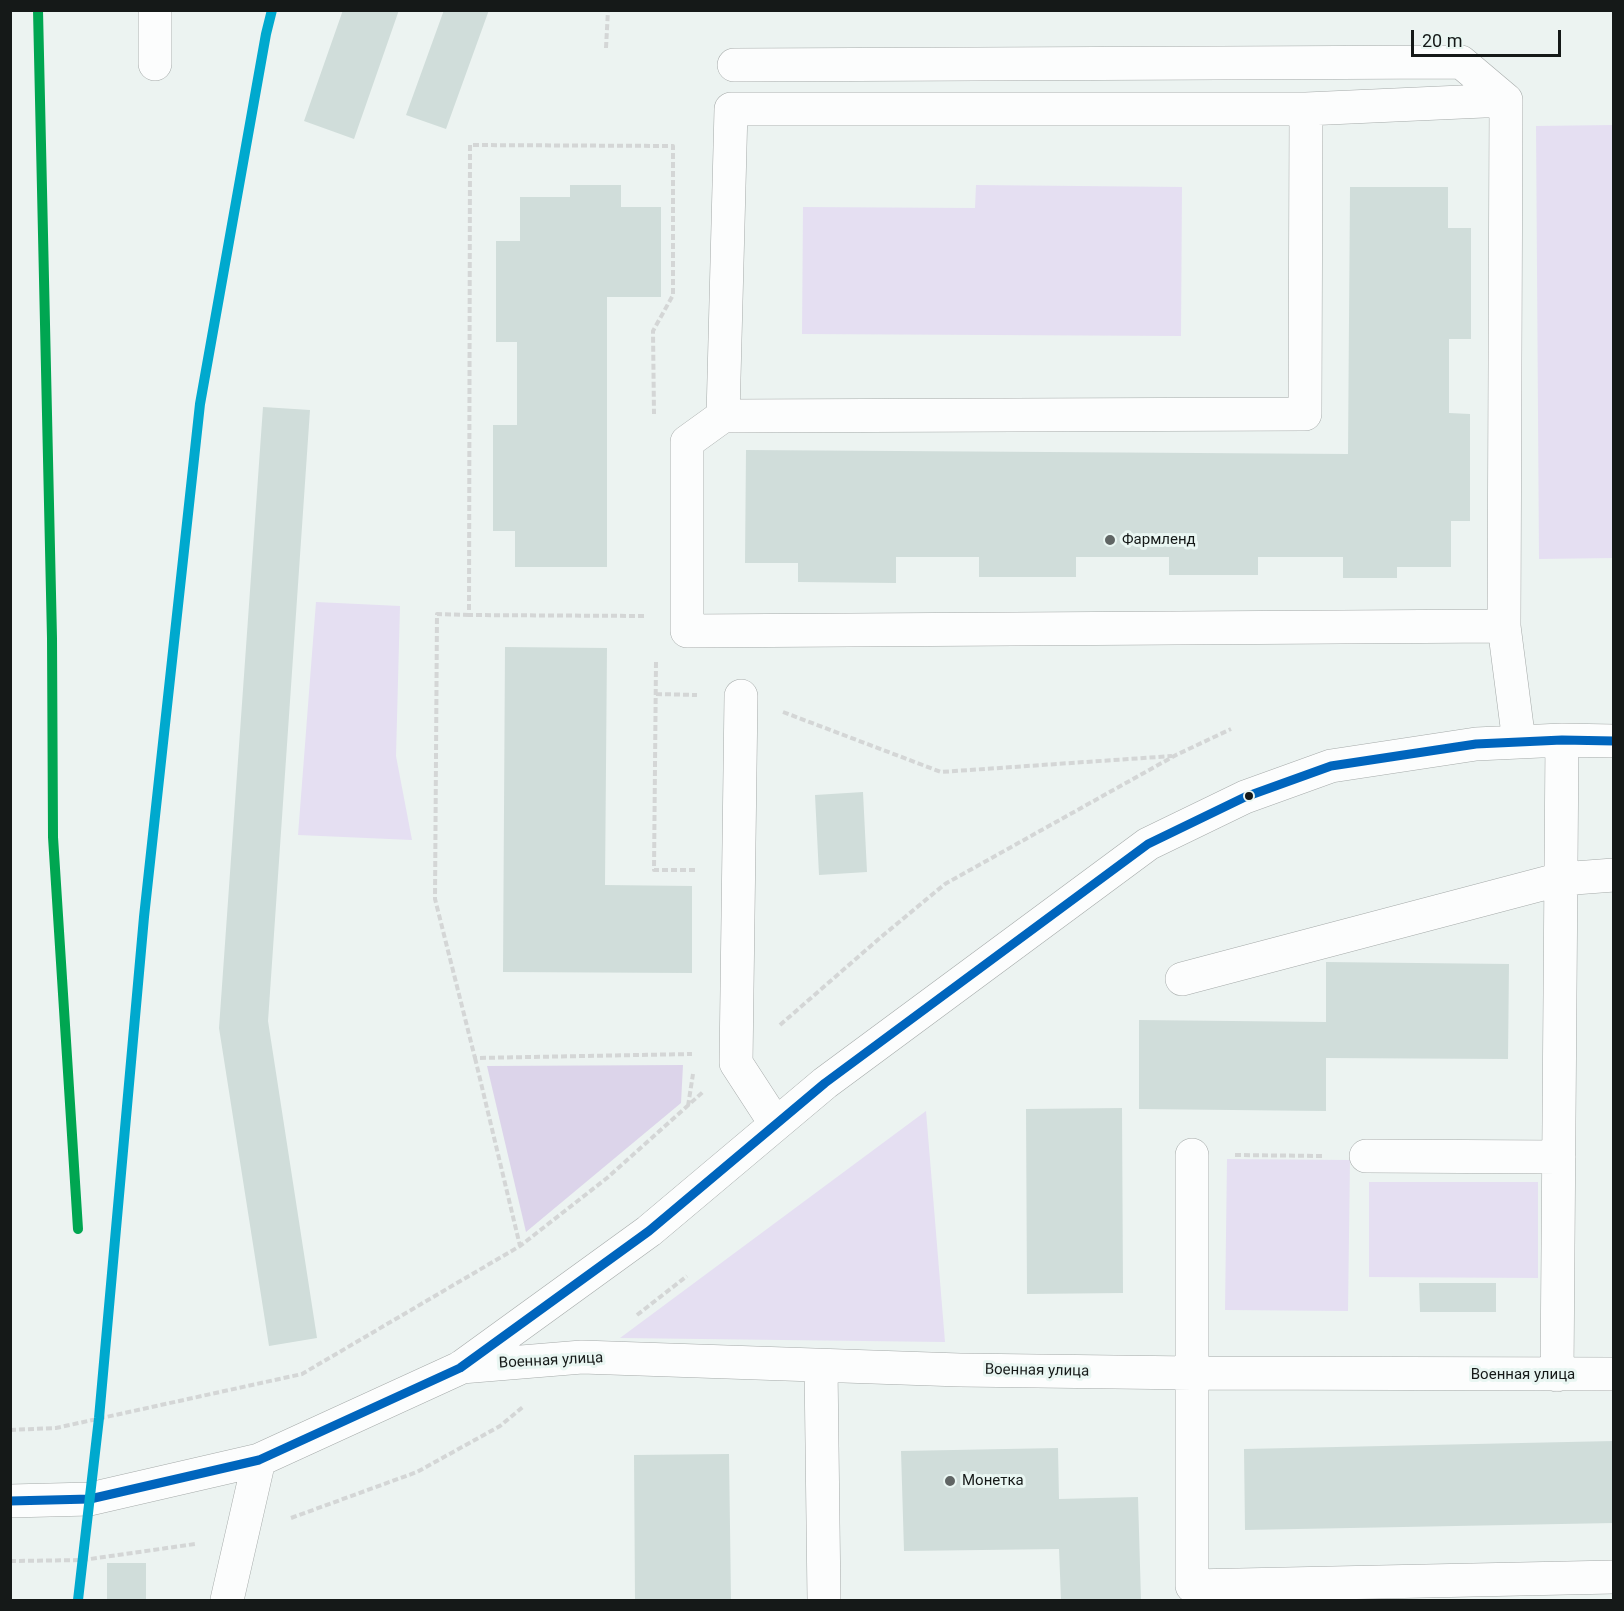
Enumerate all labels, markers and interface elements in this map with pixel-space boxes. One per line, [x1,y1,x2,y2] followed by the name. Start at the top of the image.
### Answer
[1414,18,1564,56] scale bar
[1422,30,1462,51] text: 20 m
[1122,531,1196,549] place label: Фармленд
[1103,533,1117,547] marker: Фармленд
[1243,790,1255,802] unlabelled marker
[498,1349,604,1373] street label: Военная улица
[985,1361,1089,1381] street label: Военная улица
[1471,1366,1575,1384] street label: Военная улица
[962,1472,1024,1490] place label: Монетка
[943,1474,957,1488] marker: Монетка

